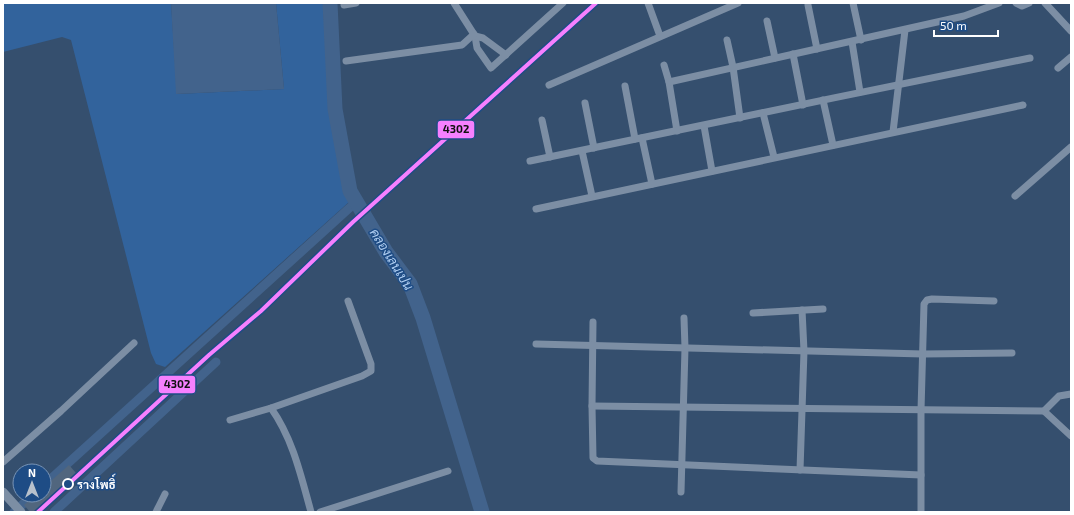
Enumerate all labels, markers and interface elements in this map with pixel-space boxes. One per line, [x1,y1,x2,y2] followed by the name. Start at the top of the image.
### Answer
[934,12,998,38] scale bar
[940,18,967,32] text: 50 m
[437,120,475,139] line badge: 4302
[443,122,469,135] text: 4302
[367,225,418,293] water label: คลองเลนเปน
[158,375,196,394] line badge: 4302
[164,377,190,390] text: 4302
[12,463,52,503] north arrow
[28,466,36,479] text: N
[77,473,116,491] place label: รางโพธิ์
[62,478,74,490] marker: รางโพธิ์

